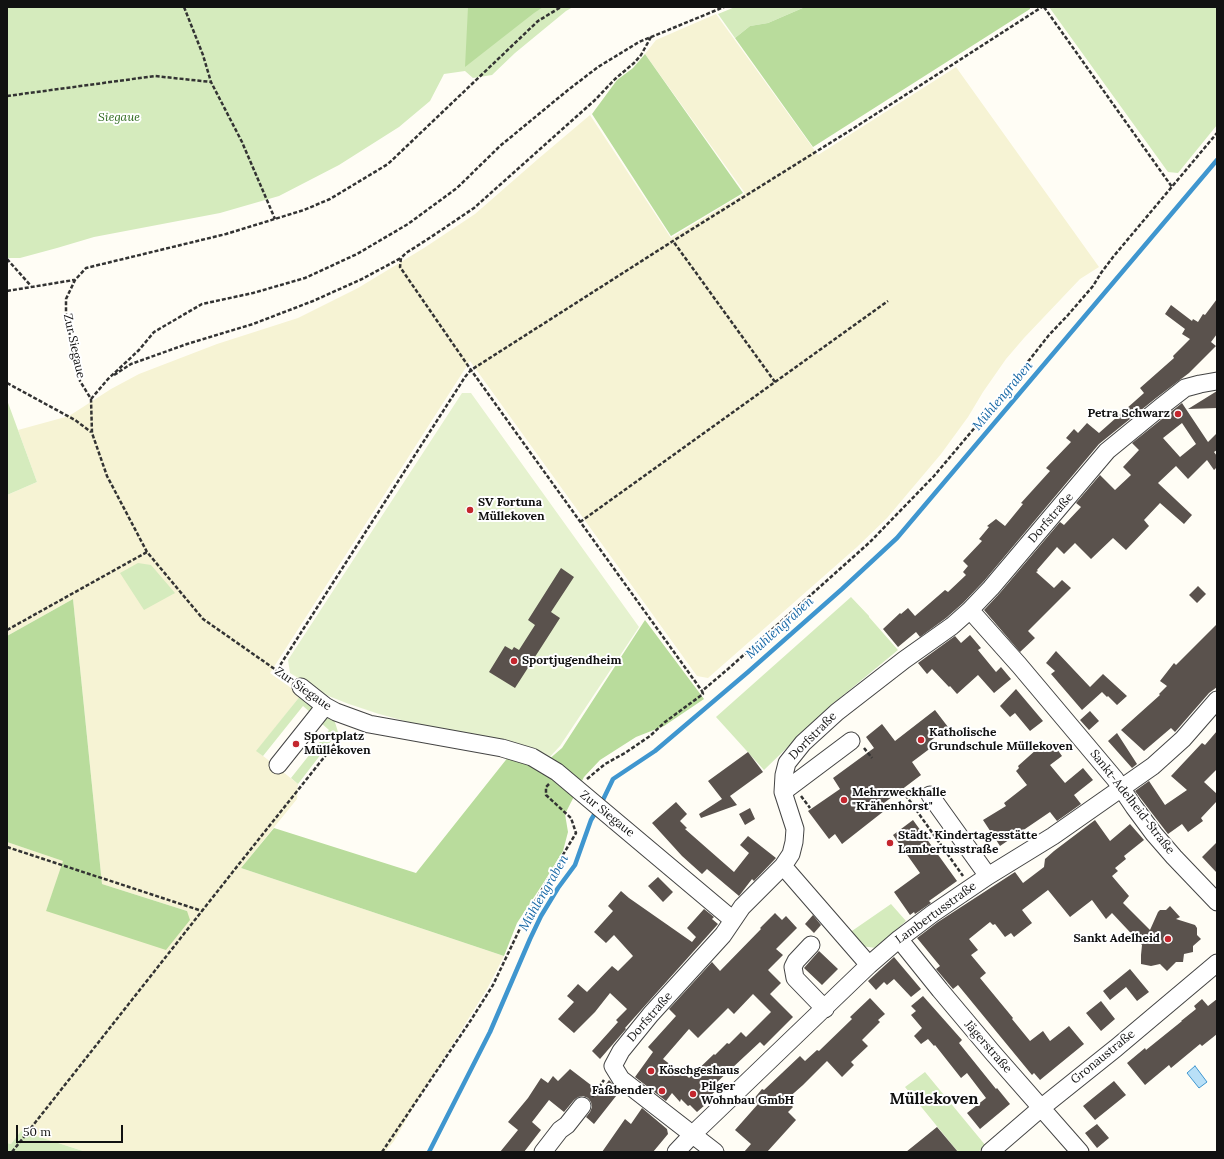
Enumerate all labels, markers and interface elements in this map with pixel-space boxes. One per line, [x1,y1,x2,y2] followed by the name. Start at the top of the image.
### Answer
[98,111,140,125] park label: Siegaue
[60,312,88,380] street label: Zur Siegaue
[970,358,1036,434] water label: Mühlengraben
[1087,407,1170,421] place label: Petra Schwarz
[1173,409,1183,419] marker: Petra Schwarz
[1025,490,1077,546] street label: Dorfstraße
[478,496,545,524] place label: SV Fortuna Müllekoven
[465,505,475,515] marker: SV Fortuna Müllekoven
[743,594,817,662] water label: Mühlengraben
[522,654,622,668] place label: Sportjugendheim
[509,656,519,666] marker: Sportjugendheim
[272,664,334,714] street label: Zur Siegaue
[786,709,840,763] street label: Dorfstraße
[929,726,1073,754] place label: Katholische Grundschule Müllekoven
[304,730,371,758] place label: Sportplatz Müllekoven
[916,735,926,745] marker: Katholische Grundschule Müllekoven
[291,739,301,749] marker: Sportplatz Müllekoven
[1087,747,1177,857] street label: Sankt-Adelheid-Straße
[852,786,946,814] place label: Mehrzweckhalle "Krähenhorst"
[577,788,637,840] street label: Zur Siegaue
[839,795,849,805] marker: Mehrzweckhalle "Krähenhorst"
[898,829,1037,857] place label: Städt. Kindertagesstätte Lambertusstraße
[885,838,895,848] marker: Städt. Kindertagesstätte Lambertusstraße
[516,852,572,934] water label: Mühlengraben
[893,879,979,947] street label: Lambertusstraße
[1073,932,1160,946] place label: Sankt Adelheid
[1163,934,1173,944] marker: Sankt Adelheid
[624,989,676,1045] street label: Dorfstraße
[961,1018,1015,1076] street label: Jägerstraße
[1068,1027,1138,1087] street label: Gronaustraße
[659,1064,739,1078] place label: Köschgeshaus
[646,1066,656,1076] marker: Köschgeshaus
[701,1080,794,1108] place label: Pilger Wohnbau GmbH
[592,1084,654,1098] place label: Faßbender
[657,1086,667,1096] marker: Faßbender
[688,1089,698,1099] marker: Pilger Wohnbau GmbH
[890,1089,978,1109] district label: Müllekoven
[18,1117,125,1143] scale bar
[23,1124,51,1139] text: 50 m

